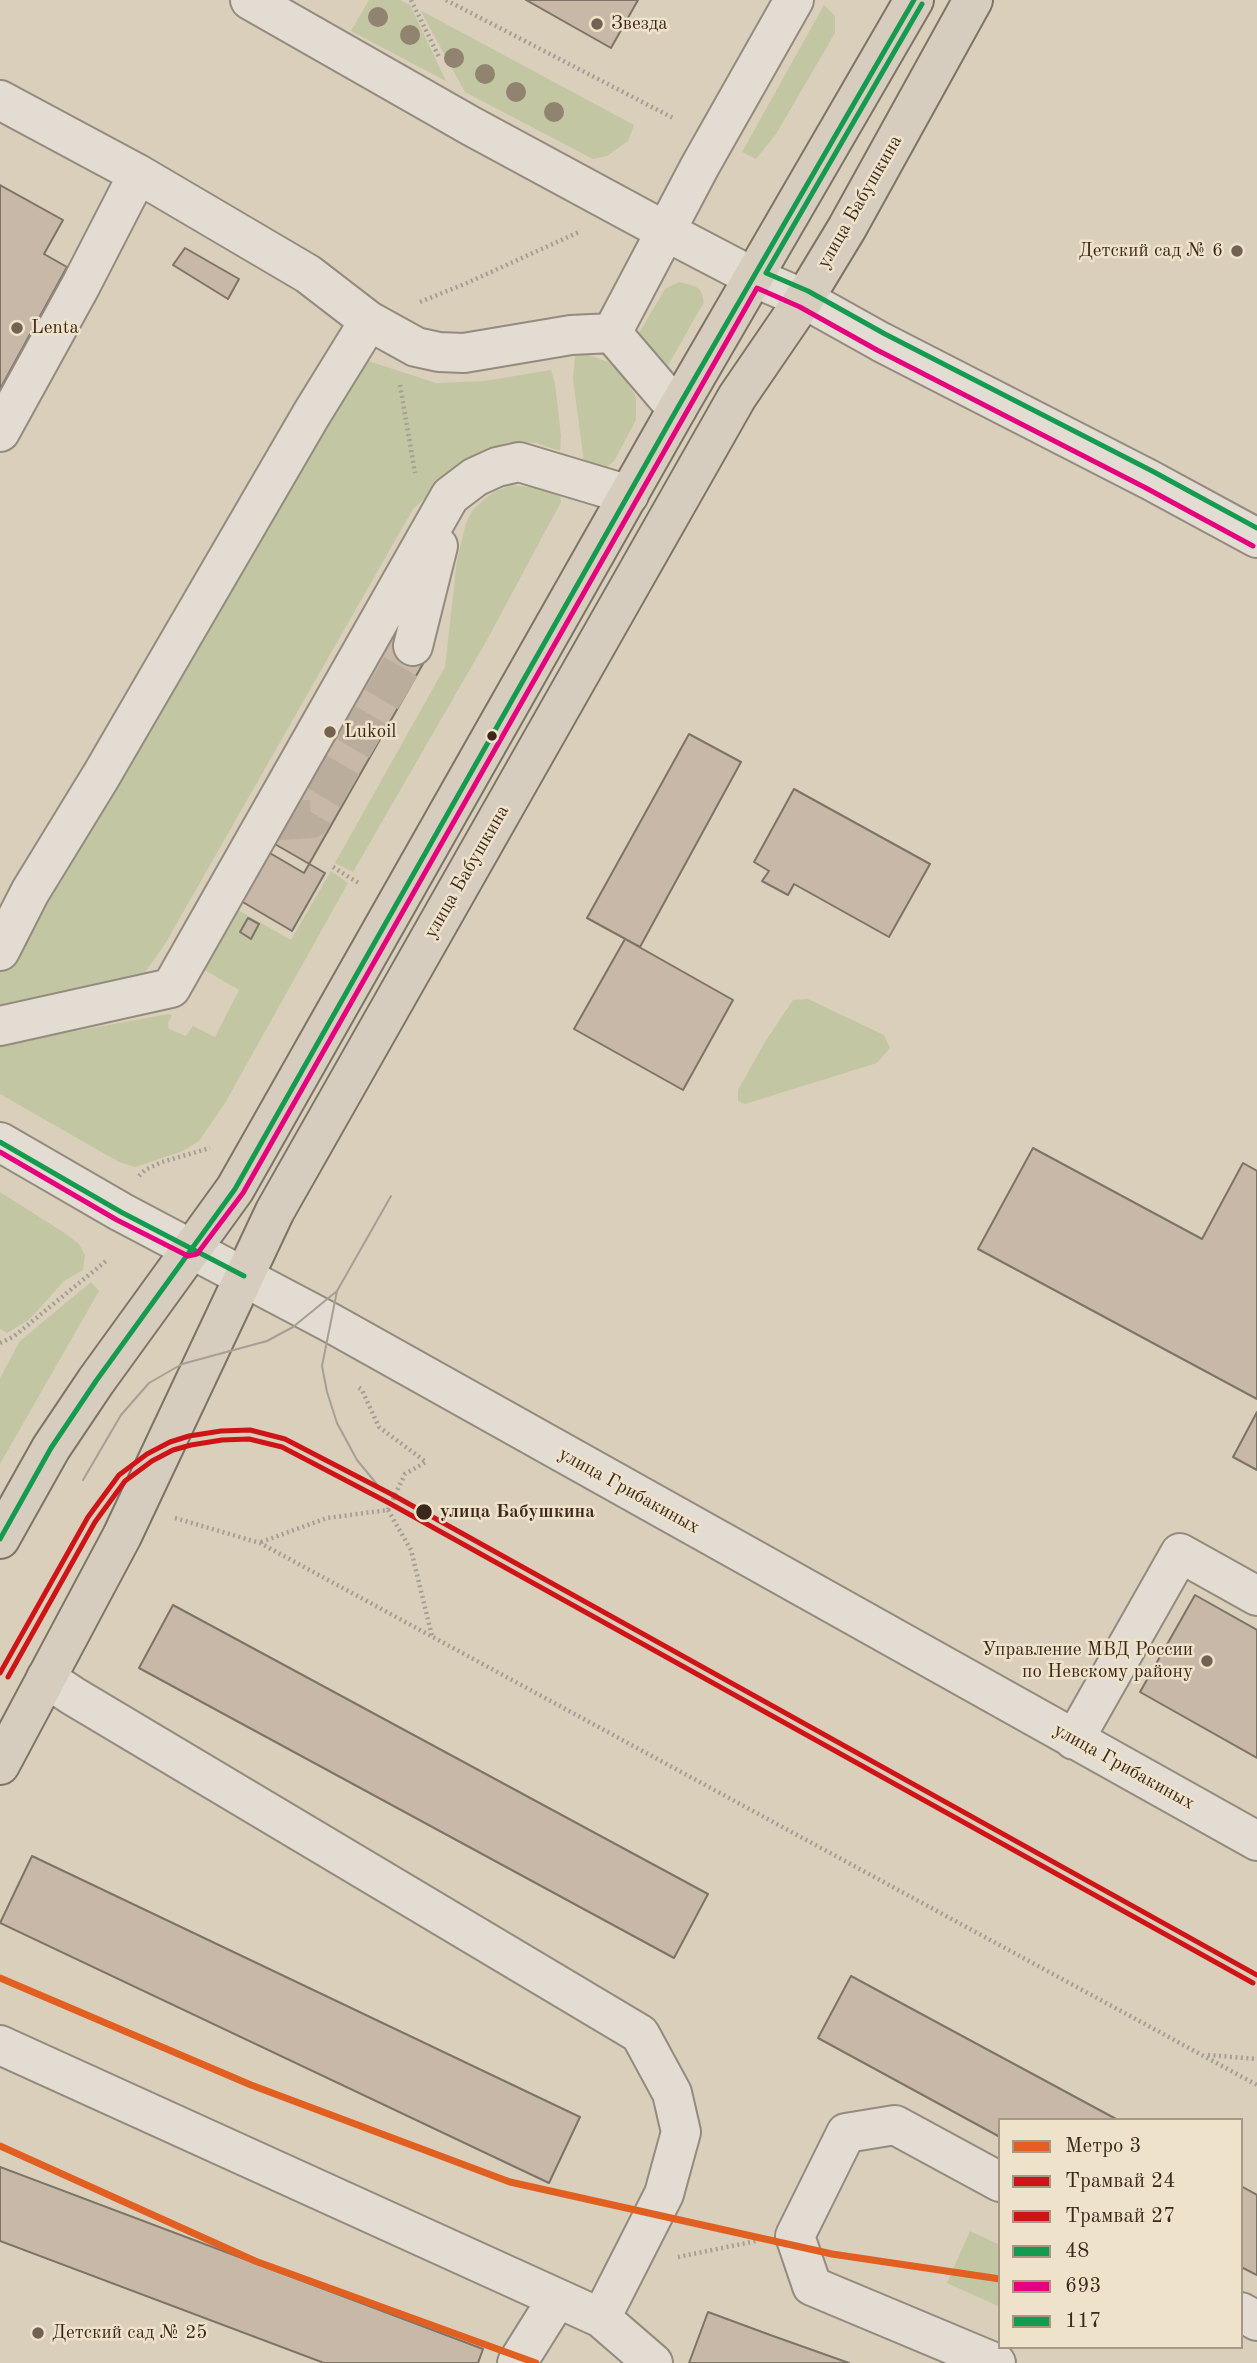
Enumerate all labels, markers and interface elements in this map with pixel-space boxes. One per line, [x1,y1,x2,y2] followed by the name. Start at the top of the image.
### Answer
[611,13,668,35] place label: Звезда
[589,16,605,32] marker: Звезда
[813,131,907,273] street label: улица Бабушкина
[1079,240,1223,262] place label: Детский сад № 6
[1229,243,1245,259] marker: Детский сад № 6
[31,317,79,339] place label: Lenta
[9,320,25,336] marker: Lenta
[344,721,396,743] place label: Lukoil
[322,724,338,740] marker: Lukoil
[485,729,499,743] unlabelled marker
[420,801,514,943] street label: улица Бабушкина
[554,1443,704,1539] street label: улица Грибакиных
[440,1501,595,1523] place label: улица Бабушкина
[414,1502,434,1522] marker: улица Бабушкина
[982,1639,1193,1683] place label: Управление МВД России по Невскому району
[1199,1653,1215,1669] marker: Управление МВД России по Невскому району
[1049,1719,1199,1815] street label: улица Грибакиных
[998,2118,1243,2349] legend
[1065,2136,1142,2157] text: Метро 3
[1065,2171,1175,2192] text: Трамвай 24
[1065,2206,1175,2227] text: Трамвай 27
[1065,2241,1089,2262] text: 48
[1065,2276,1102,2297] text: 693
[1065,2311,1102,2332] text: 117
[52,2322,207,2344] place label: Детский сад № 25
[30,2325,46,2341] marker: Детский сад № 25

